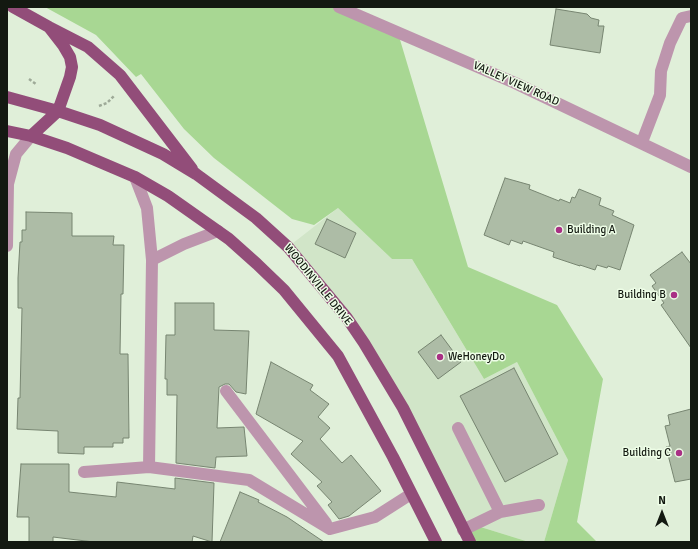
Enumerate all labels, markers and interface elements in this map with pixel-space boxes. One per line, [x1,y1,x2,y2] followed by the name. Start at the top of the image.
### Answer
[471,59,561,109] street label: VALLEY VIEW ROAD
[567,223,616,237] place label: Building A
[554,225,564,235] marker: Building A
[281,242,355,328] street label: WOODINVILLE DRIVE
[618,288,666,302] place label: Building B
[669,290,679,300] marker: Building B
[448,350,505,364] place label: WeHoneyDo
[435,352,445,362] marker: WeHoneyDo
[623,446,671,460] place label: Building C
[674,448,684,458] marker: Building C
[642,493,682,533] north arrow
[658,494,666,507] text: N

